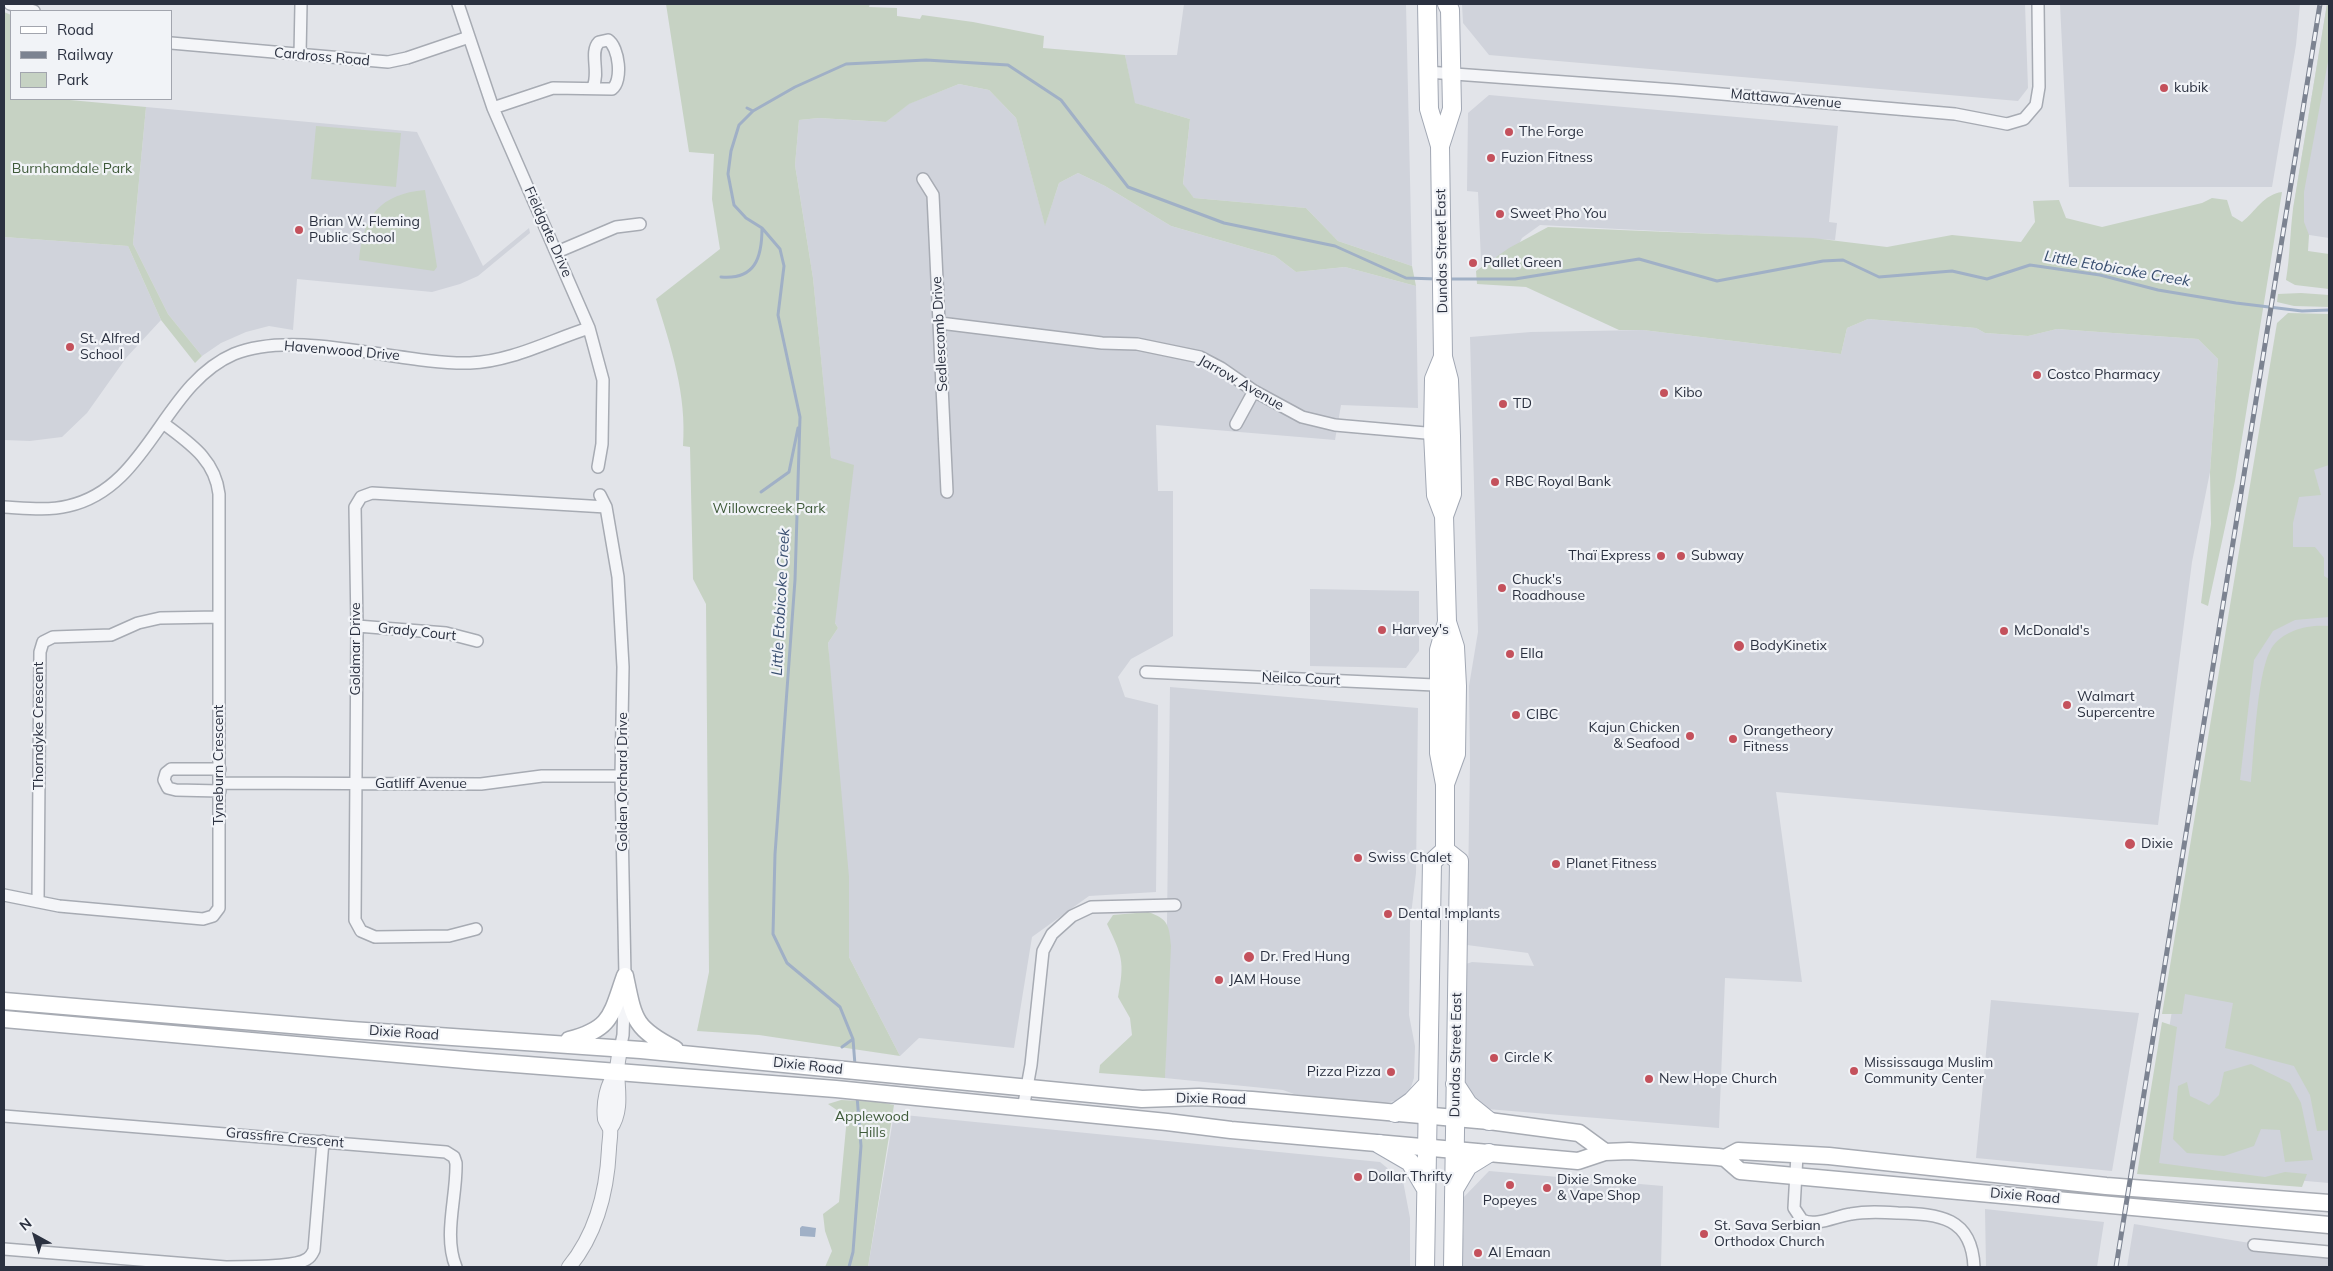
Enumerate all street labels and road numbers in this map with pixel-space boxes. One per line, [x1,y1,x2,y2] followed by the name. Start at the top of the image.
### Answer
[273,44,371,70] street label: Cardross Road
[1730,86,1842,112] street label: Mattawa Avenue
[521,184,575,280] street label: Fieldgate Drive
[1433,188,1451,314] street label: Dundas Street East
[929,276,951,392] street label: Sedlescomb Drive
[283,338,401,364] street label: Havenwood Drive
[1195,352,1287,414] street label: Jarrow Avenue
[348,602,364,696] street label: Goldmar Drive
[377,620,457,644] street label: Grady Court
[31,662,47,790] street label: Thorndyke Crescent
[1261,669,1341,689] street label: Neilco Court
[211,705,227,825] street label: Tyneburn Crescent
[615,712,631,852] street label: Golden Orchard Drive
[375,776,467,792] street label: Gatliff Avenue
[1447,992,1465,1118] street label: Dundas Street East
[368,1022,440,1044] street label: Dixie Road
[772,1054,844,1078] street label: Dixie Road
[1176,1090,1246,1108] street label: Dixie Road
[225,1124,345,1152] street label: Grassfire Crescent
[1989,1185,2061,1207] street label: Dixie Road

